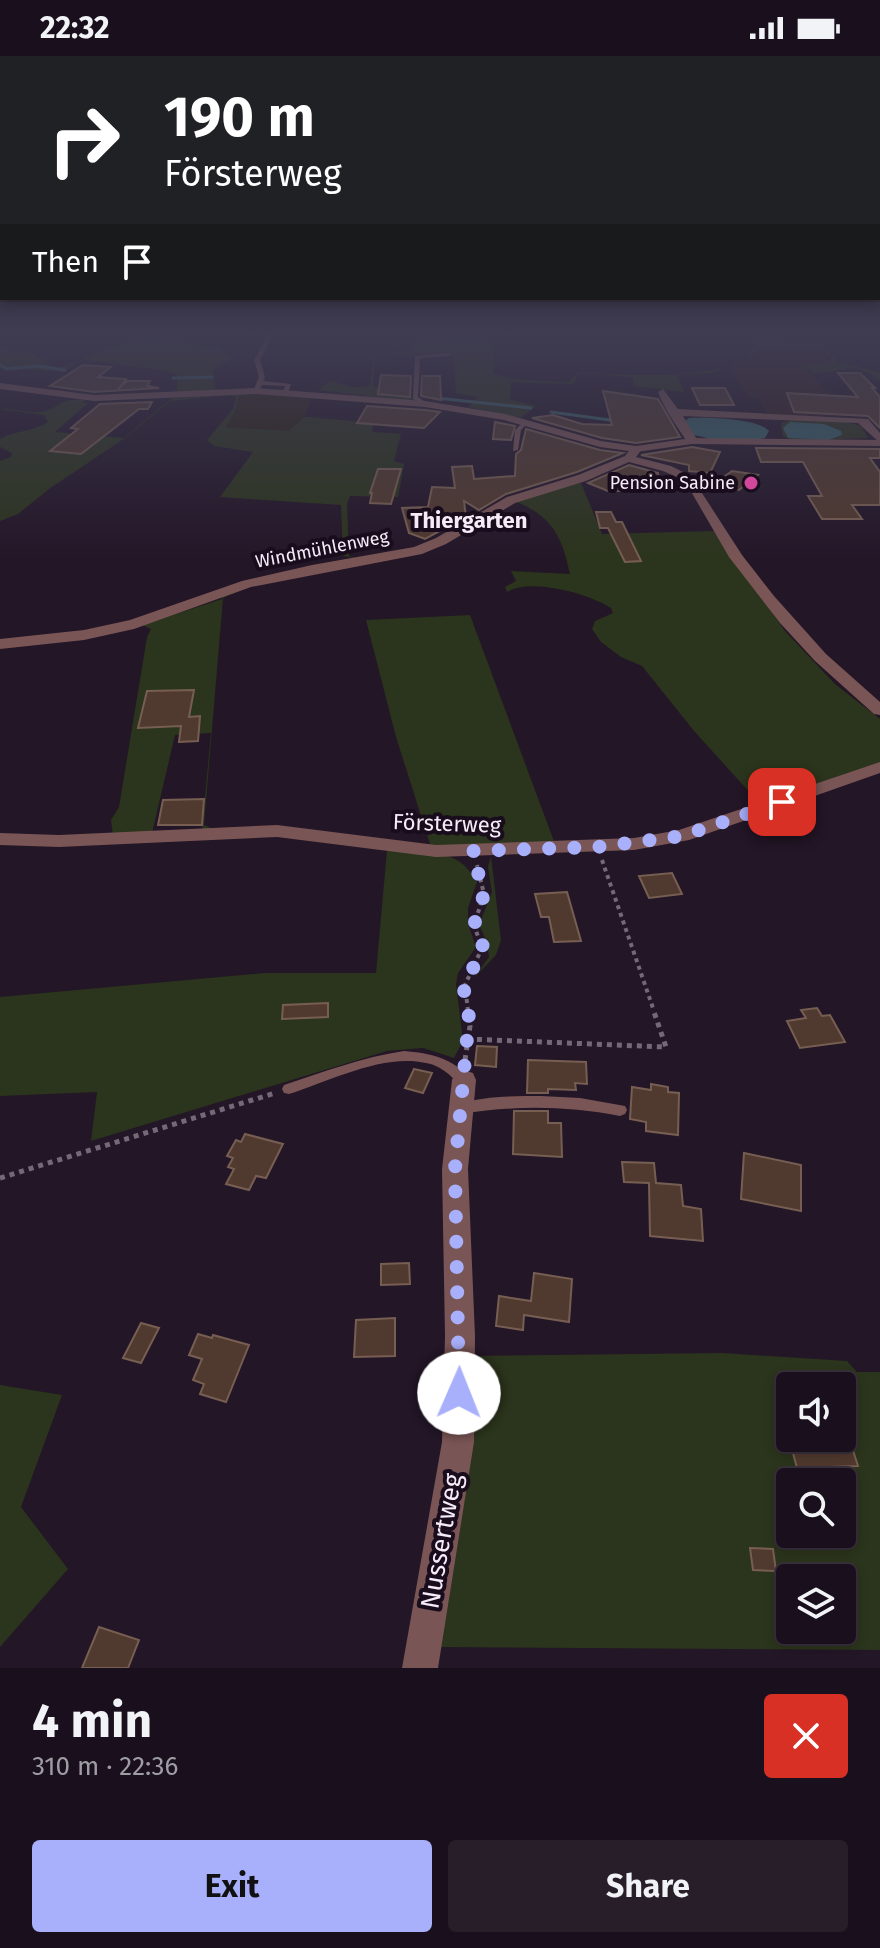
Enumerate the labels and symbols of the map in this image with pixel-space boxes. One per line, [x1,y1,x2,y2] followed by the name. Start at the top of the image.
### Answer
[610,472,735,494] place label: Pension Sabine
[742,474,760,492] marker: Pension Sabine
[411,507,527,534] district label: Thiergarten
[253,525,391,573] street label: Windmühlenweg
[748,768,816,836] pin
[392,808,502,839] street label: Försterweg
[417,1351,501,1435] position arrow
[414,1471,469,1611] street label: Nussertweg

